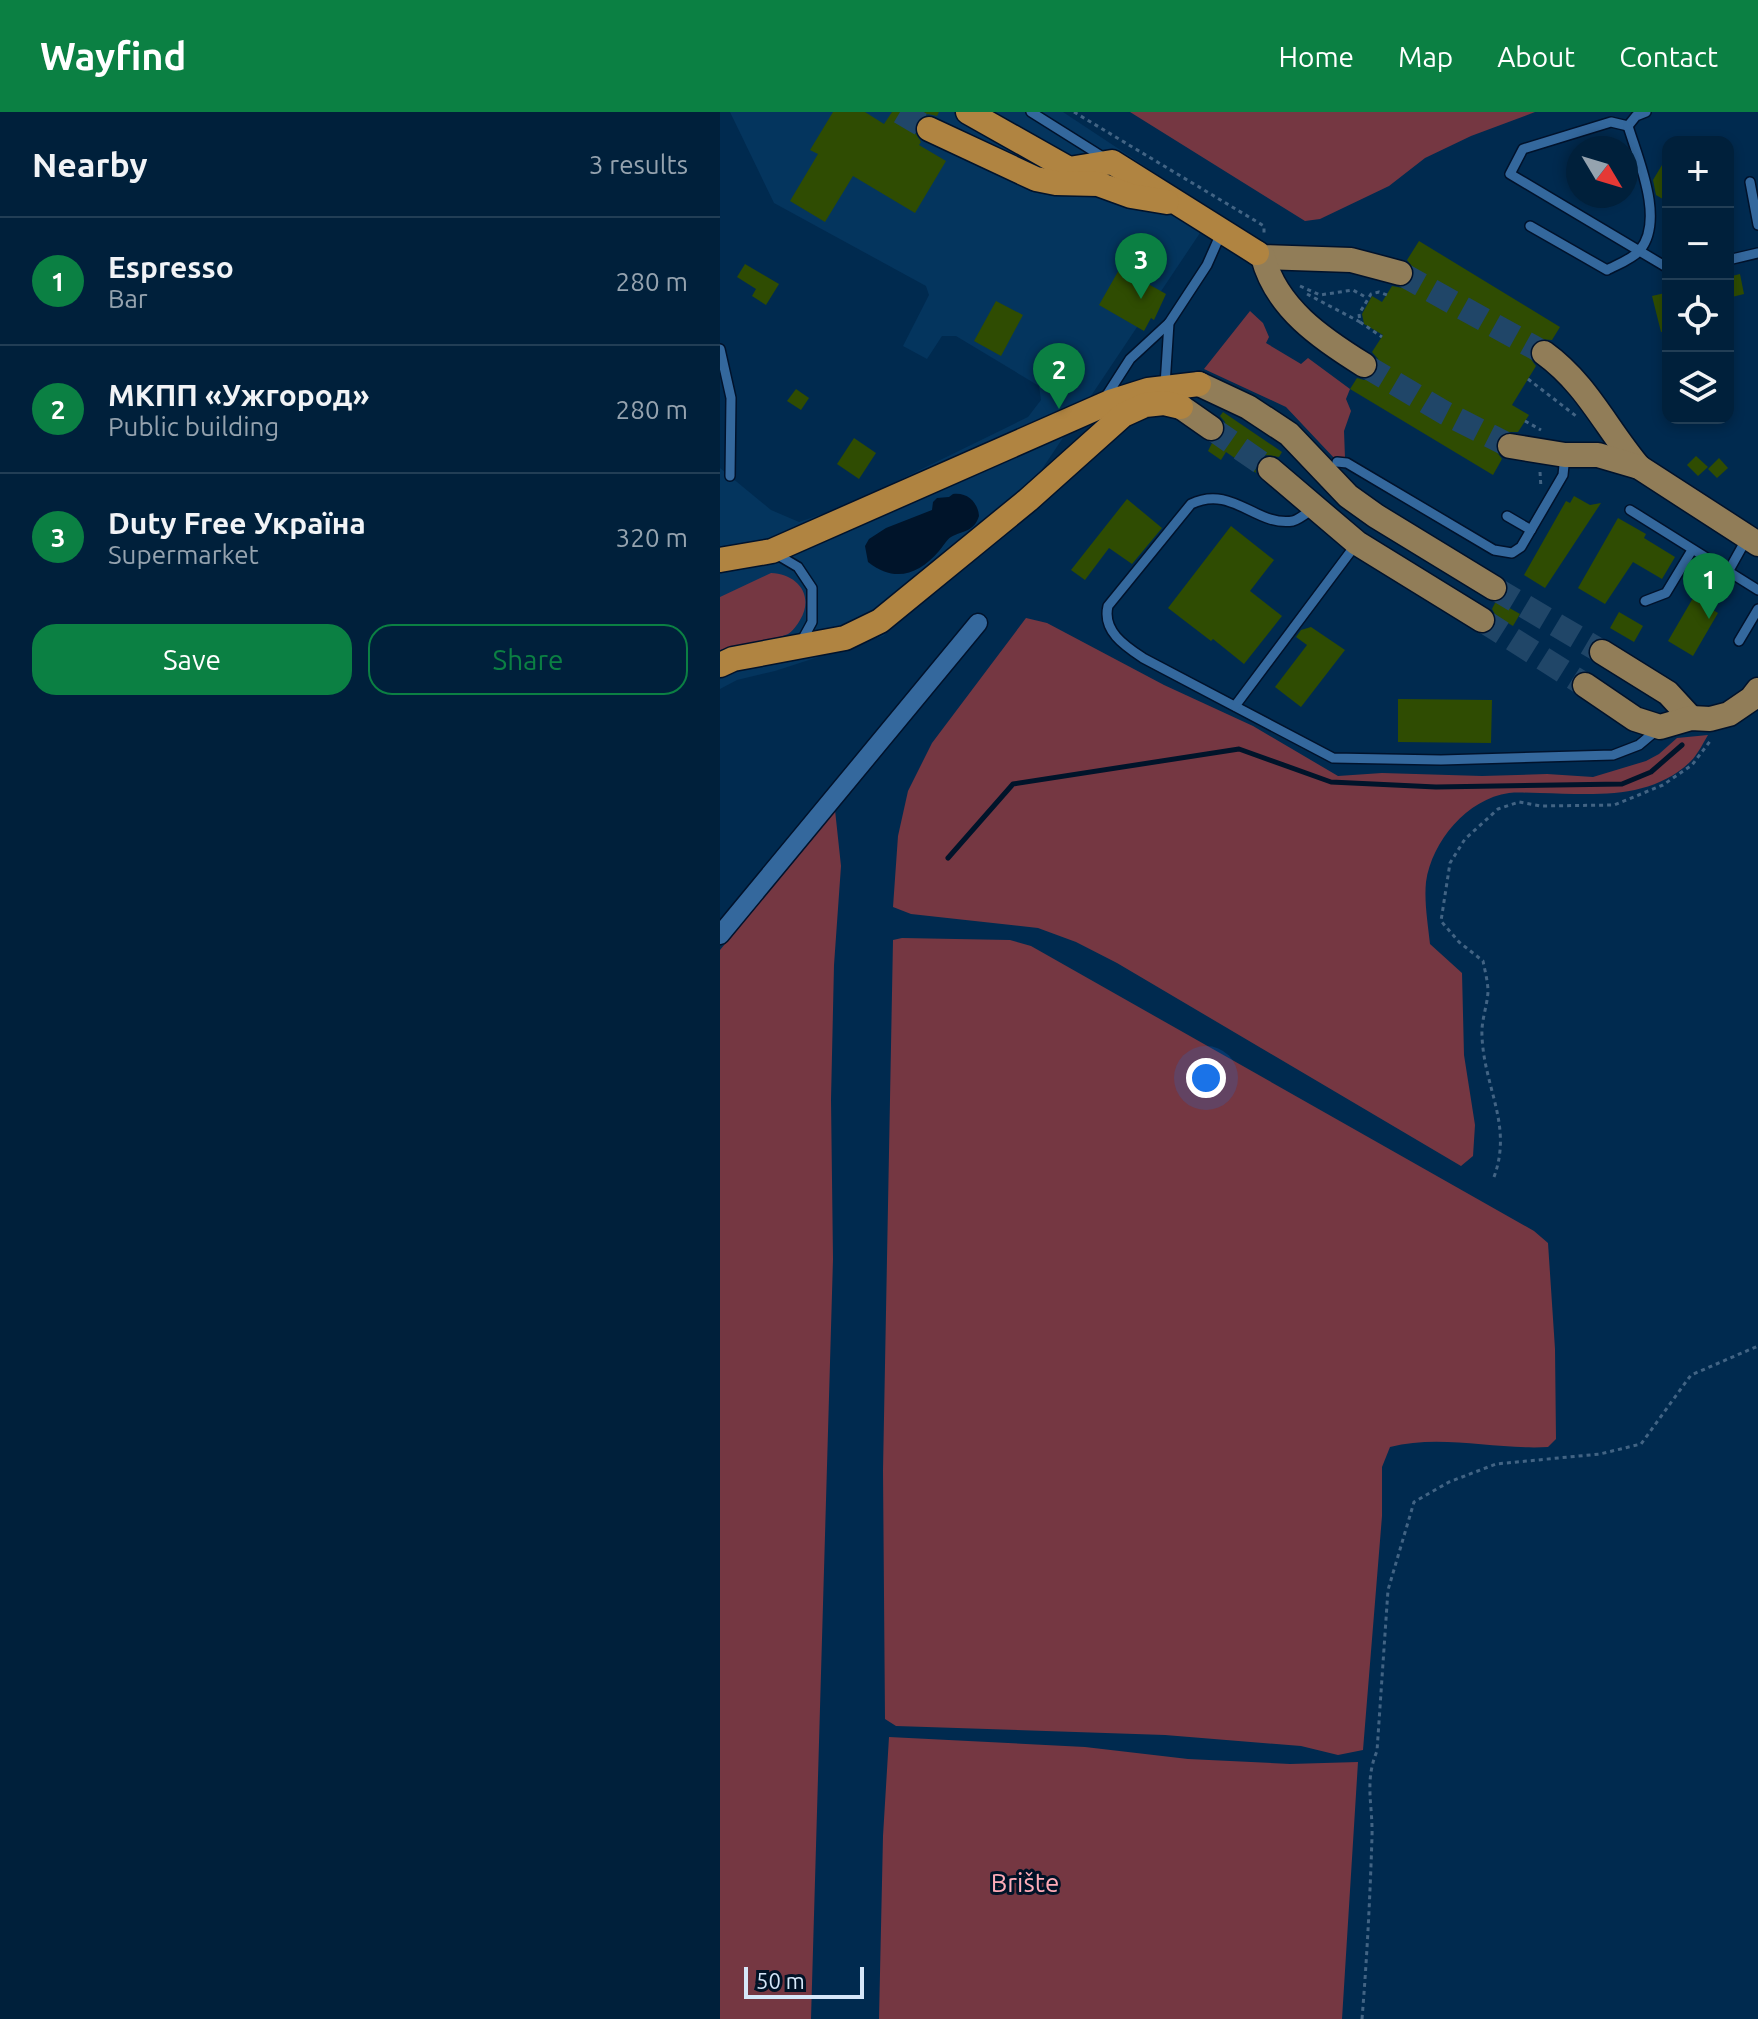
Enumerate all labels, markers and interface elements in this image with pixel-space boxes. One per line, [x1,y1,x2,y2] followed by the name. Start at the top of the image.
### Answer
[40,35,186,77] text: Wayfind
[1279,41,1354,72] text: Home
[1398,41,1453,72] text: Map
[1497,41,1575,72] text: About
[1619,41,1718,72] text: Contact
[1566,136,1638,208] north arrow
[1662,136,1734,424] map controls
[1662,136,1734,208] button: +
[32,145,147,183] text: Nearby
[589,150,688,179] text: 3 results
[1662,208,1734,280] button: −
[1115,233,1167,299] pin: 3
[108,250,234,284] text: Espresso
[51,267,65,296] text: 1
[616,267,688,296] text: 280 m
[1662,280,1734,352] button: locate
[108,284,148,313] text: Bar
[1033,343,1085,409] pin: 2
[1662,352,1734,424] button: layers
[108,378,369,412] text: МКПП «Ужгород»
[51,395,65,424] text: 2
[616,395,688,424] text: 280 m
[108,412,279,441] text: Public building
[108,506,366,540] text: Duty Free Україна
[51,523,65,552] text: 3
[616,523,688,552] text: 320 m
[108,540,259,569] text: Supermarket
[1683,553,1735,619] pin: 1
[32,624,352,695] button: Save
[368,624,688,695] button: Share
[1186,1058,1226,1098] your location
[991,1868,1059,1897] park label: Brište
[744,1963,864,1999] scale bar
[756,1968,805,1993] text: 50 m

